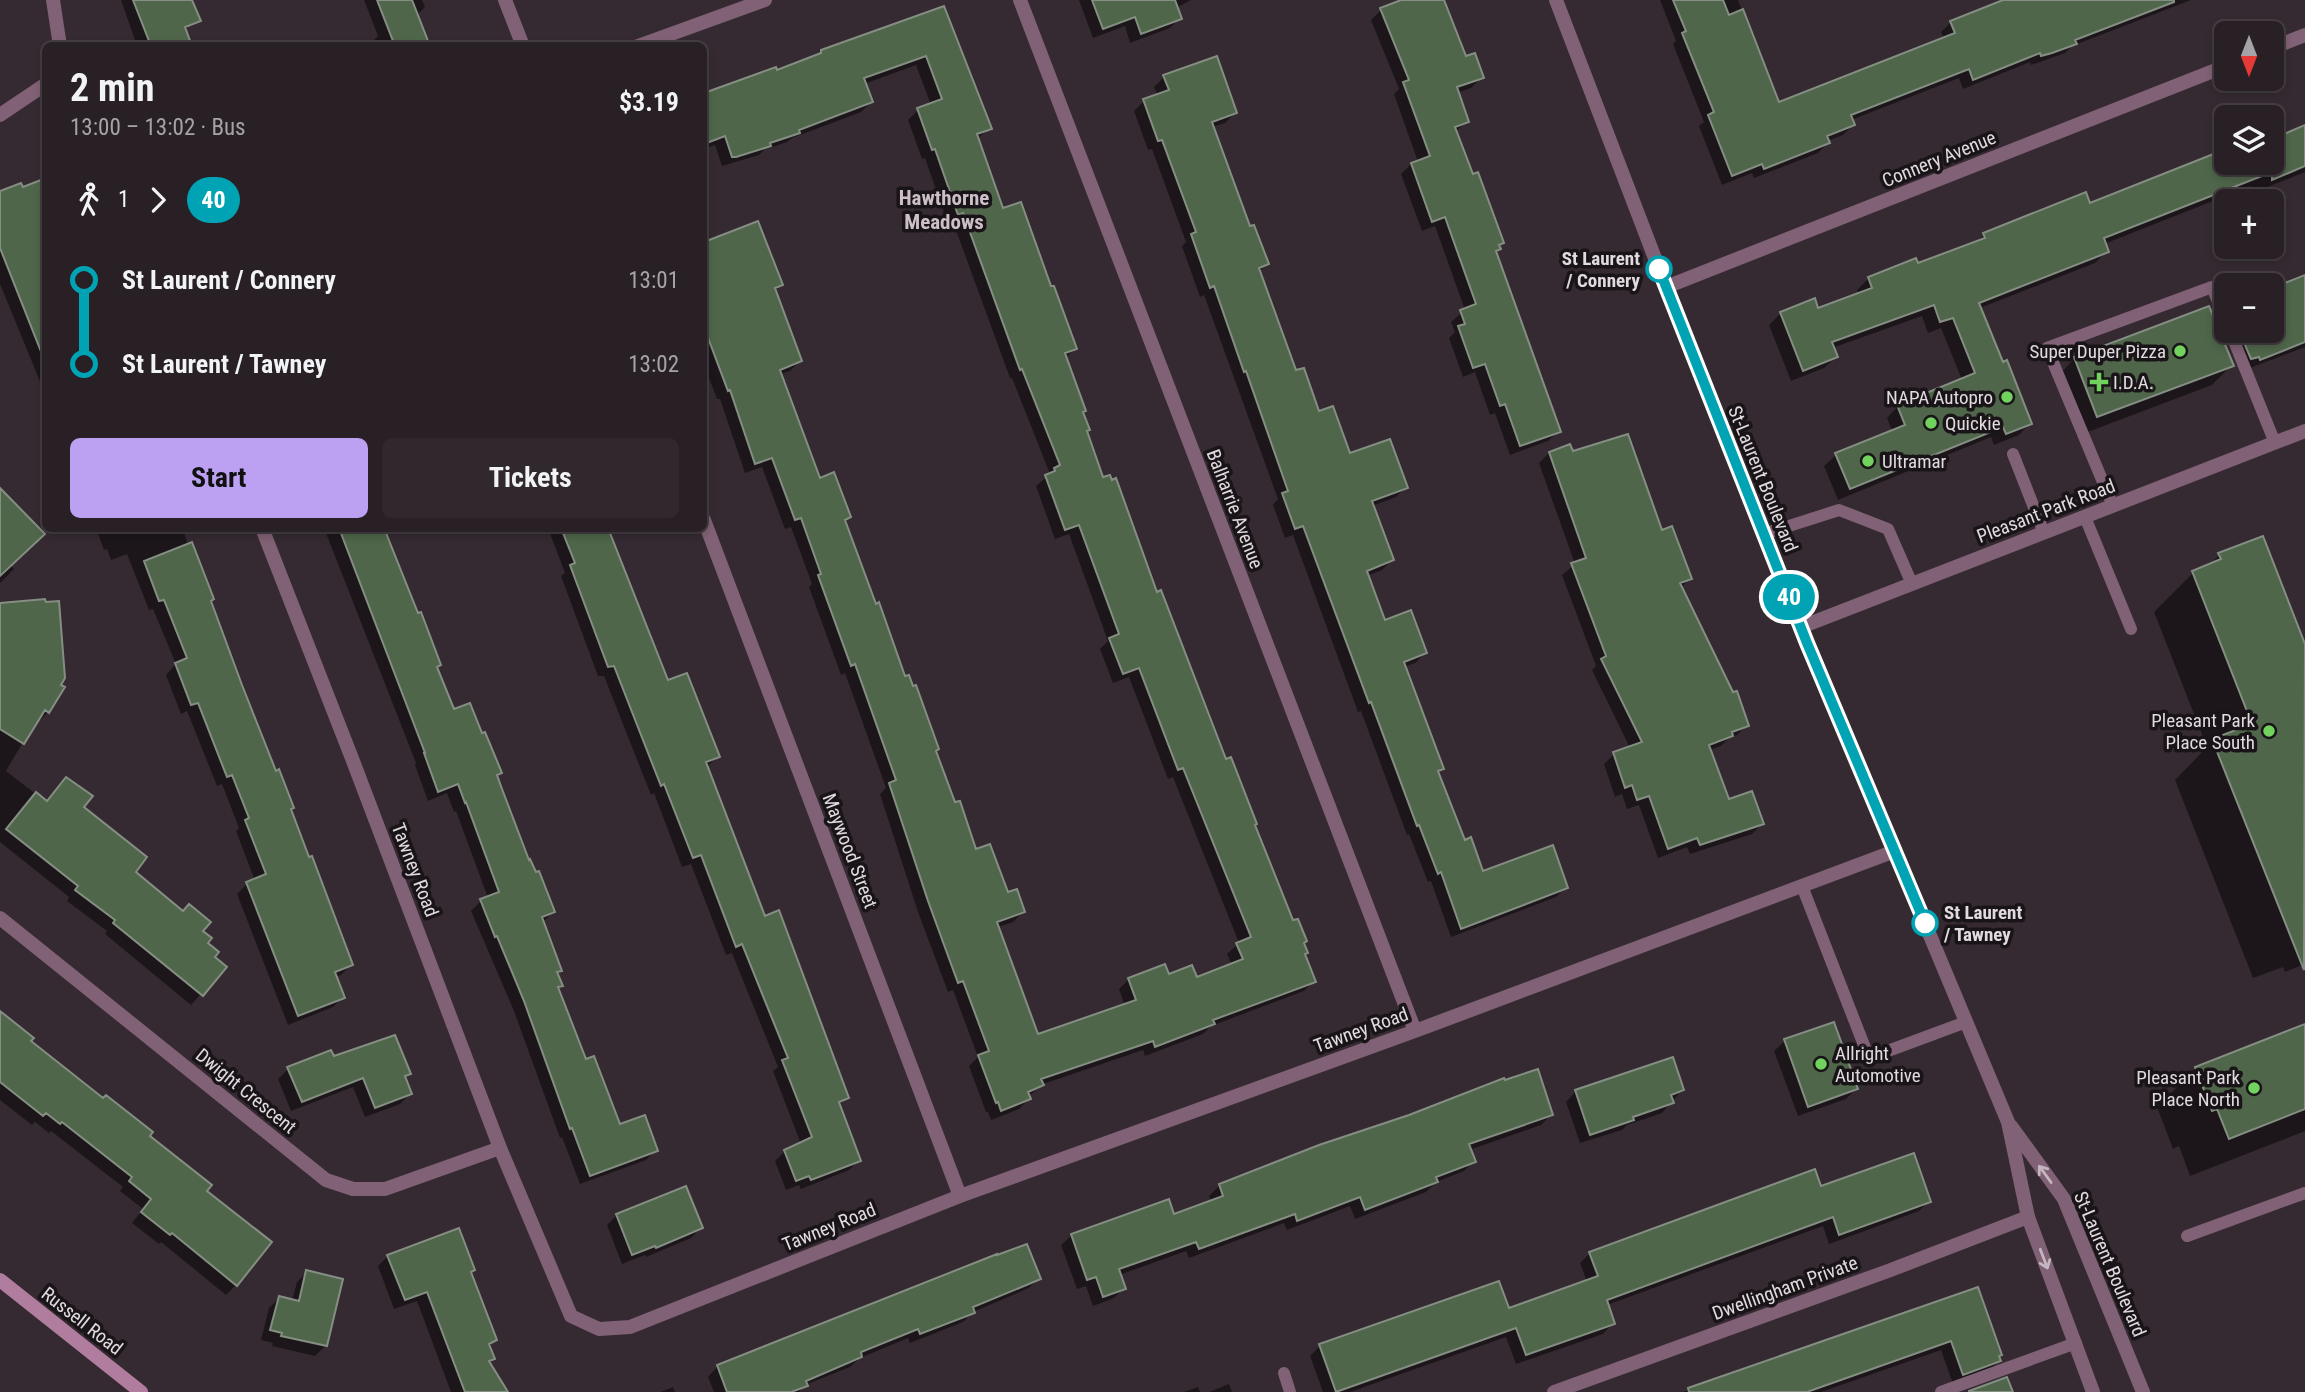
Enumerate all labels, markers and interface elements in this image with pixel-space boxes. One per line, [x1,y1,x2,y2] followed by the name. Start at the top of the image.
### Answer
[2214,21,2284,91] north arrow
[2214,21,2284,343] map controls
[70,66,154,110] text: 2 min
[619,87,679,117] text: $3.19
[2214,105,2284,175] button: layers
[70,114,246,141] text: 13:00 – 13:02 · Bus
[1879,126,1999,192] street label: Connery Avenue
[70,181,108,219] icon: walk
[139,181,177,219] icon: forward
[118,186,129,213] text: 1
[201,186,226,214] text: 40
[899,186,989,234] district label: Hawthorne Meadows
[2214,189,2284,259] button: +
[1562,247,1641,292] place label: St Laurent / Connery
[1646,256,1672,282] marker: St Laurent / Connery
[122,265,336,295] text: St Laurent / Connery
[628,267,679,294] text: 13:01
[2214,273,2284,343] button: −
[2029,340,2166,363] place label: Super Duper Pizza
[2172,343,2188,359] marker: Super Duper Pizza
[122,349,326,379] text: St Laurent / Tawney
[628,351,679,378] text: 13:02
[2113,371,2154,394] place label: I.D.A.
[2091,374,2107,390] marker: I.D.A.
[1886,386,1993,409] place label: NAPA Autopro
[1999,389,2015,405] marker: NAPA Autopro
[1723,403,1803,555] street label: St-Laurent Boulevard
[1945,412,2001,435] place label: Quickie
[1923,415,1939,431] marker: Quickie
[70,438,368,518] button: Start
[382,438,679,518] button: Tickets
[1202,446,1268,572] street label: Balharrie Avenue
[1882,450,1947,473] place label: Ultramar
[1860,453,1876,469] marker: Ultramar
[1974,474,2118,548] street label: Pleasant Park Road
[1758,574,1820,620] line badge: 40
[1777,583,1801,611] text: 40
[2151,709,2255,754] place label: Pleasant Park Place South
[2261,723,2277,739] marker: Pleasant Park Place South
[818,790,882,912] street label: Maywood Street
[387,820,443,920] street label: Tawney Road
[1943,901,2022,946] place label: St Laurent / Tawney
[1912,910,1938,936] marker: St Laurent / Tawney
[1311,1002,1411,1058] street label: Tawney Road
[1835,1042,1921,1087] place label: Allright Automotive
[191,1044,301,1138] street label: Dwight Crescent
[1813,1056,1829,1072] marker: Allright Automotive
[2136,1066,2240,1111] place label: Pleasant Park Place North
[2246,1080,2262,1096] marker: Pleasant Park Place North
[2038,1165,2053,1184] one-way arrow
[2069,1188,2151,1340] street label: St-Laurent Boulevard
[779,1198,879,1256] street label: Tawney Road
[2038,1248,2051,1270] one-way arrow
[1709,1251,1861,1325] street label: Dwellingham Private
[37,1282,127,1360] street label: Russell Road

